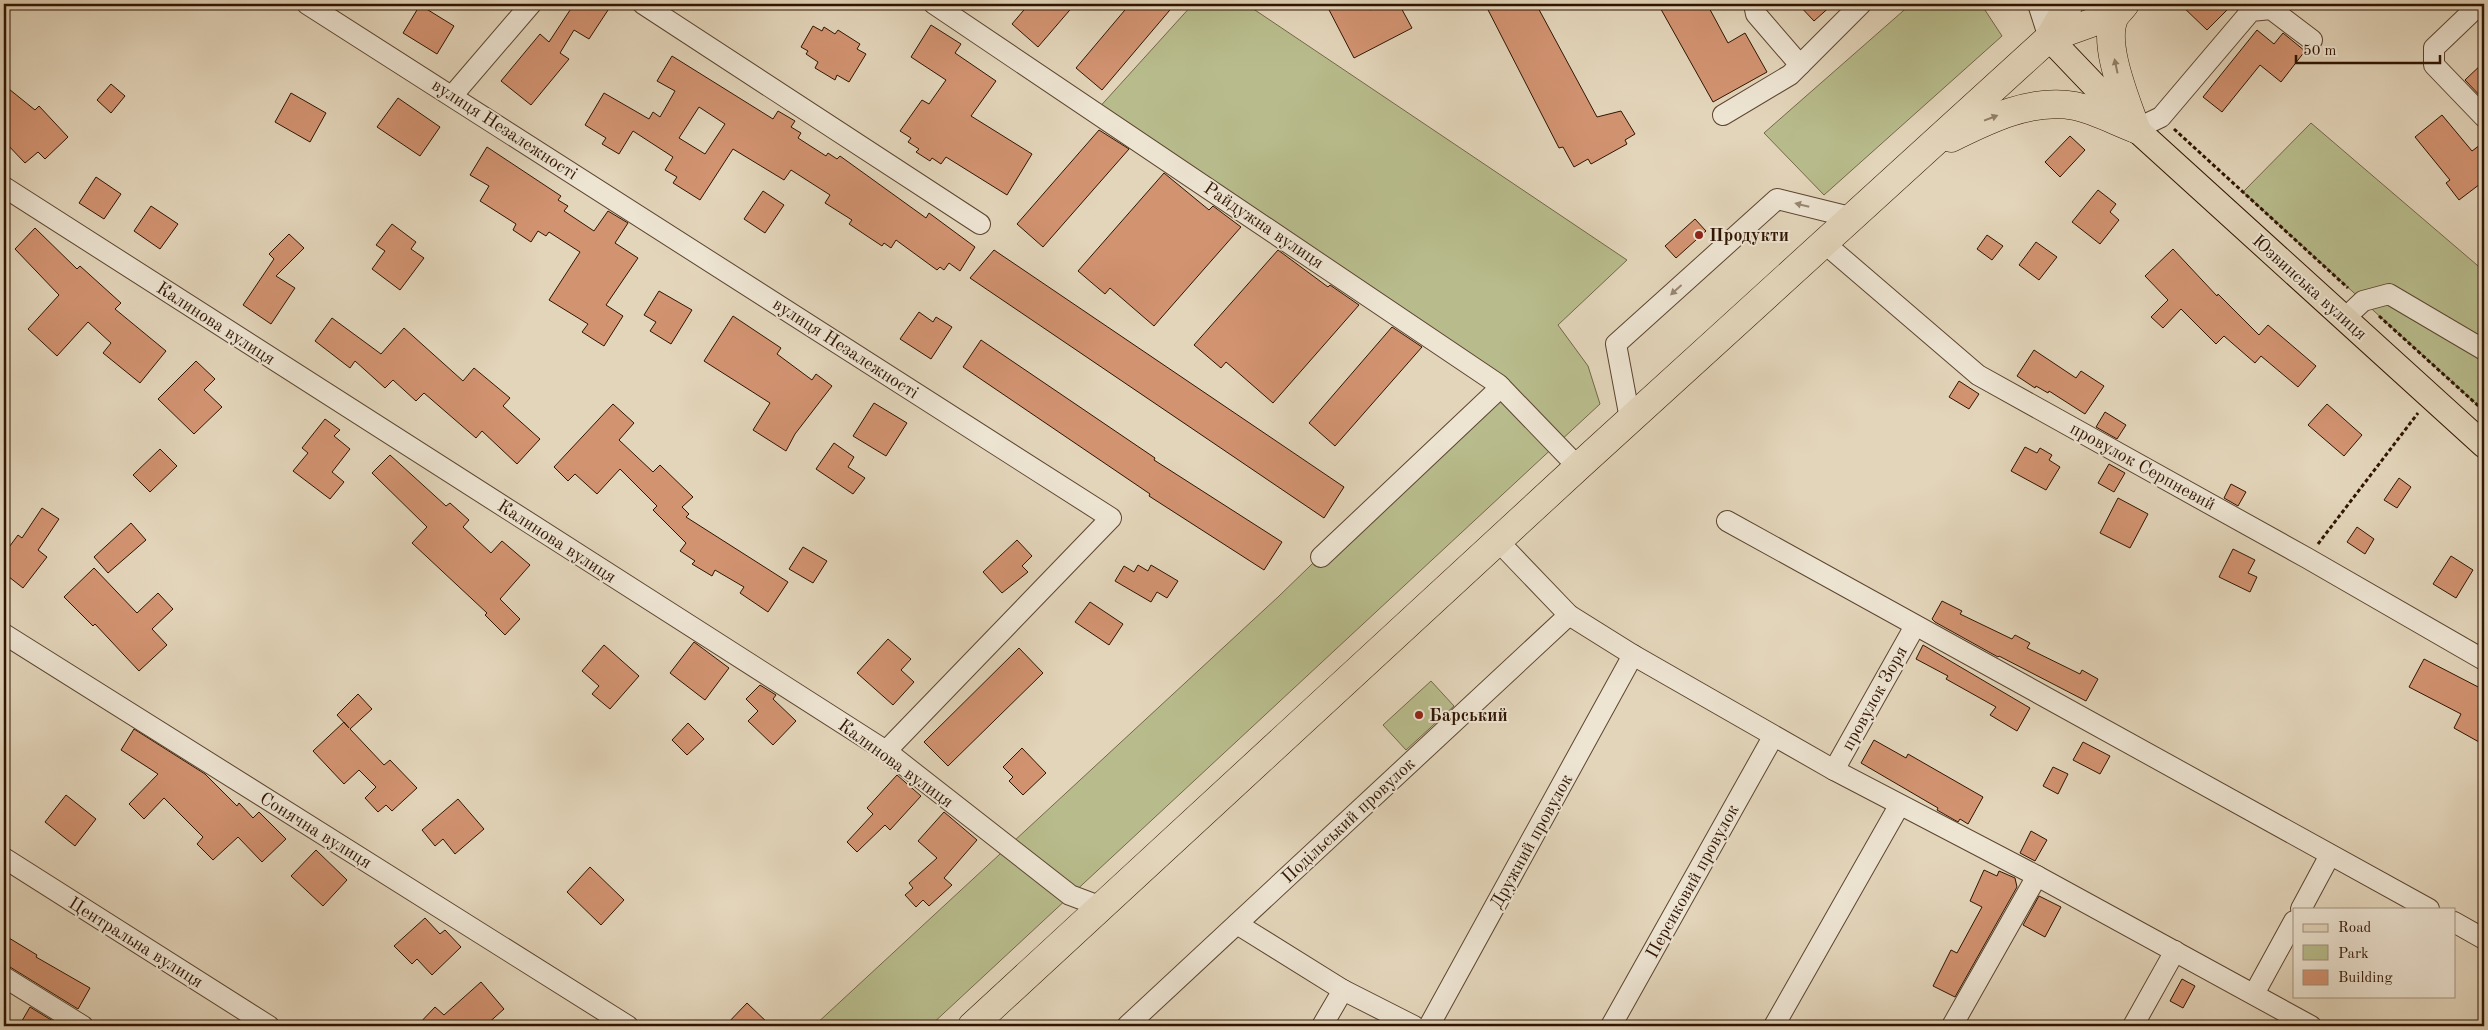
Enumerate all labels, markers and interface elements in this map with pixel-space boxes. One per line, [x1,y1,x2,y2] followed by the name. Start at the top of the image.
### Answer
[2296,32,2439,64] scale bar
[2303,44,2337,59] text: 50 m
[2111,57,2119,73] one-way arrow
[428,76,581,184] street label: вулиця Незалежності
[1984,114,1999,121] one-way arrow
[1200,179,1327,273] street label: Райдужна вулиця
[1795,201,1810,209] one-way arrow
[1709,227,1789,245] place label: Продукти
[1693,229,1705,241] marker: Продукти
[2249,232,2370,344] street label: Юзвинська вулиця
[153,279,278,369] street label: Калинова вулиця
[1670,284,1682,296] one-way arrow
[769,295,922,403] street label: вулиця Незалежності
[2067,419,2218,514] street label: провулок Серпневий
[494,497,619,587] street label: Калинова вулиця
[1839,643,1911,754] street label: провулок Зоря
[1429,707,1508,725] place label: Барський
[1413,709,1425,721] marker: Барський
[835,716,956,811] street label: Калинова вулиця
[1279,755,1419,887] street label: Подільський провулок
[1487,771,1576,912] street label: Дружний провулок
[256,789,375,872] street label: Сонячна вулиця
[1643,802,1743,961] street label: Персиковий провулок
[65,894,206,991] street label: Центральна вулиця
[2293,908,2456,998] legend
[2338,921,2372,936] text: Road
[2338,947,2369,962] text: Park
[2338,971,2393,986] text: Building

